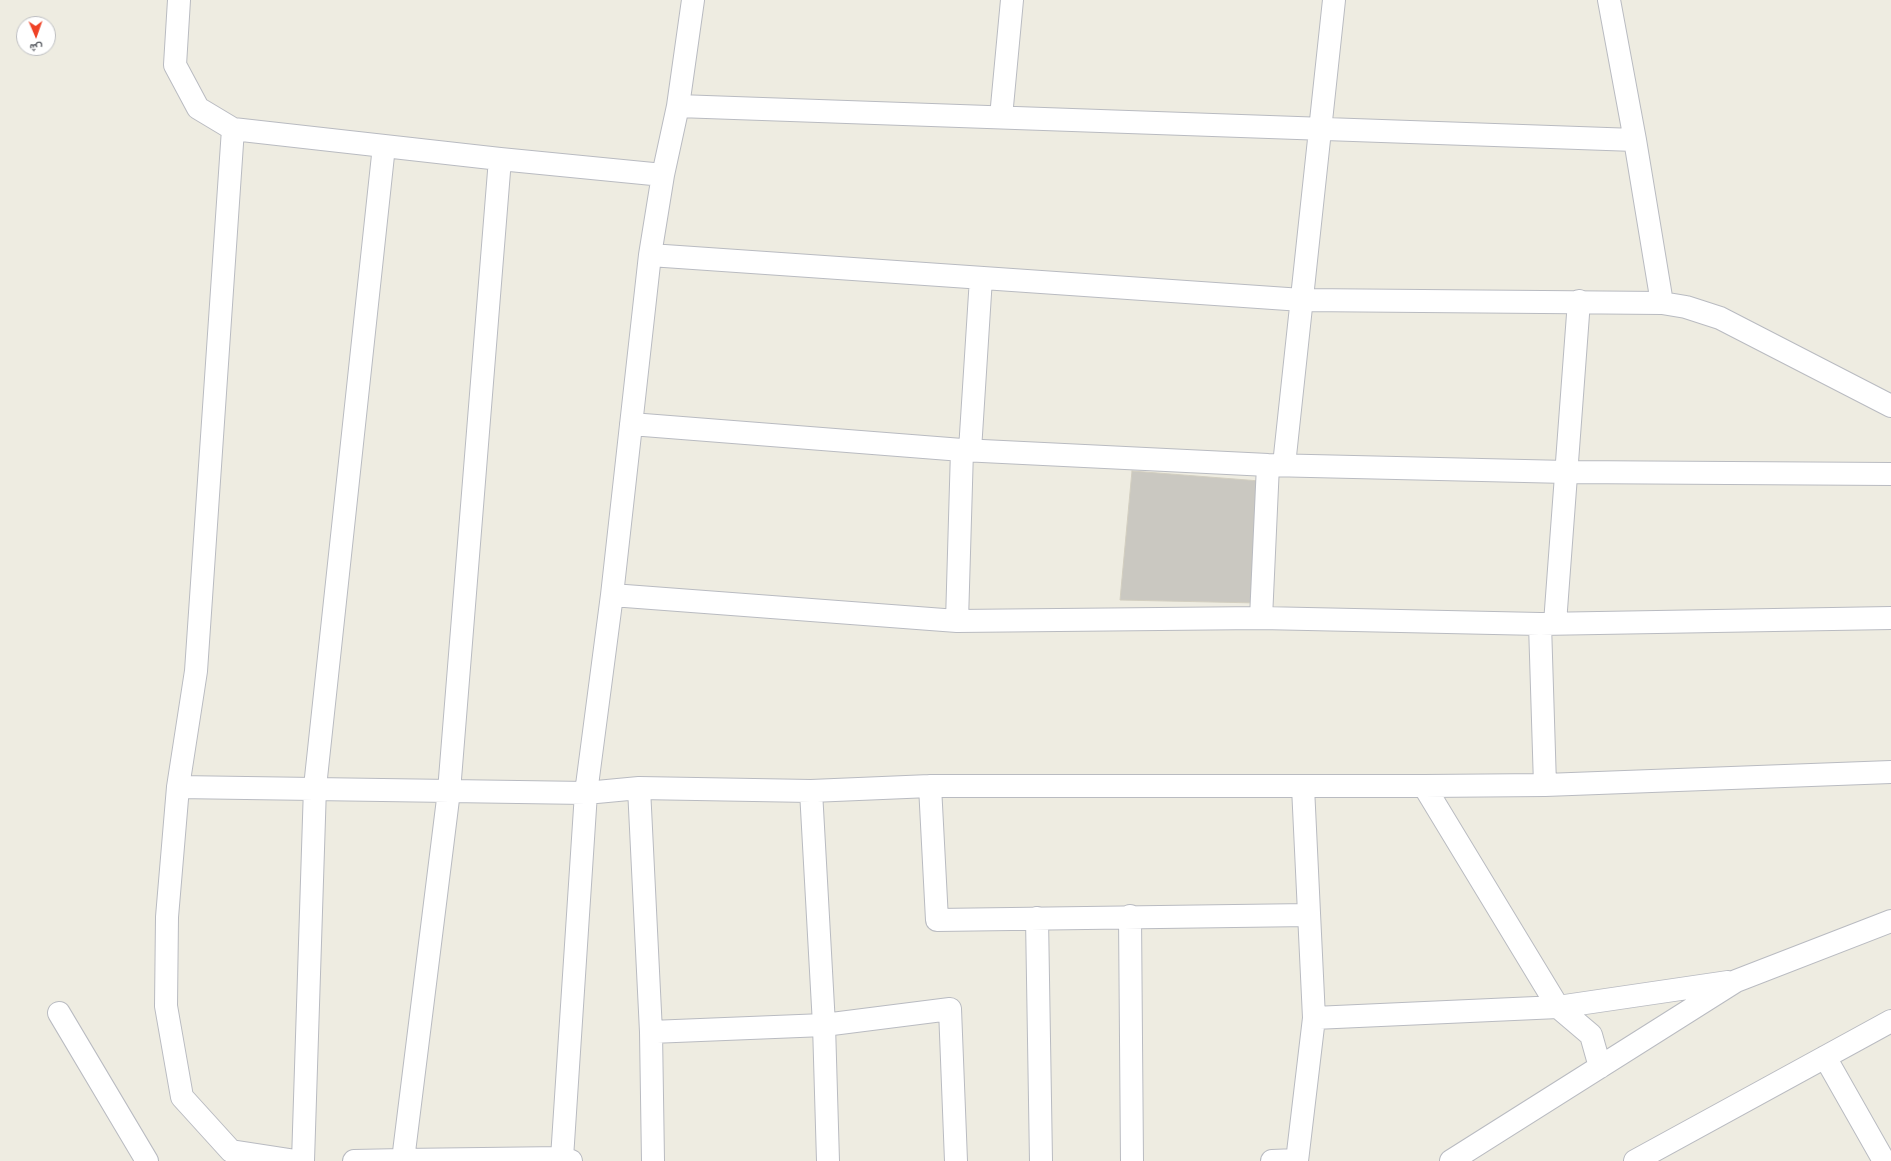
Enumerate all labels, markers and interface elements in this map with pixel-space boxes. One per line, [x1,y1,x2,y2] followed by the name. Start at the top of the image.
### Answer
[16,16,56,56] north arrow
[30,40,43,55] text: ش

